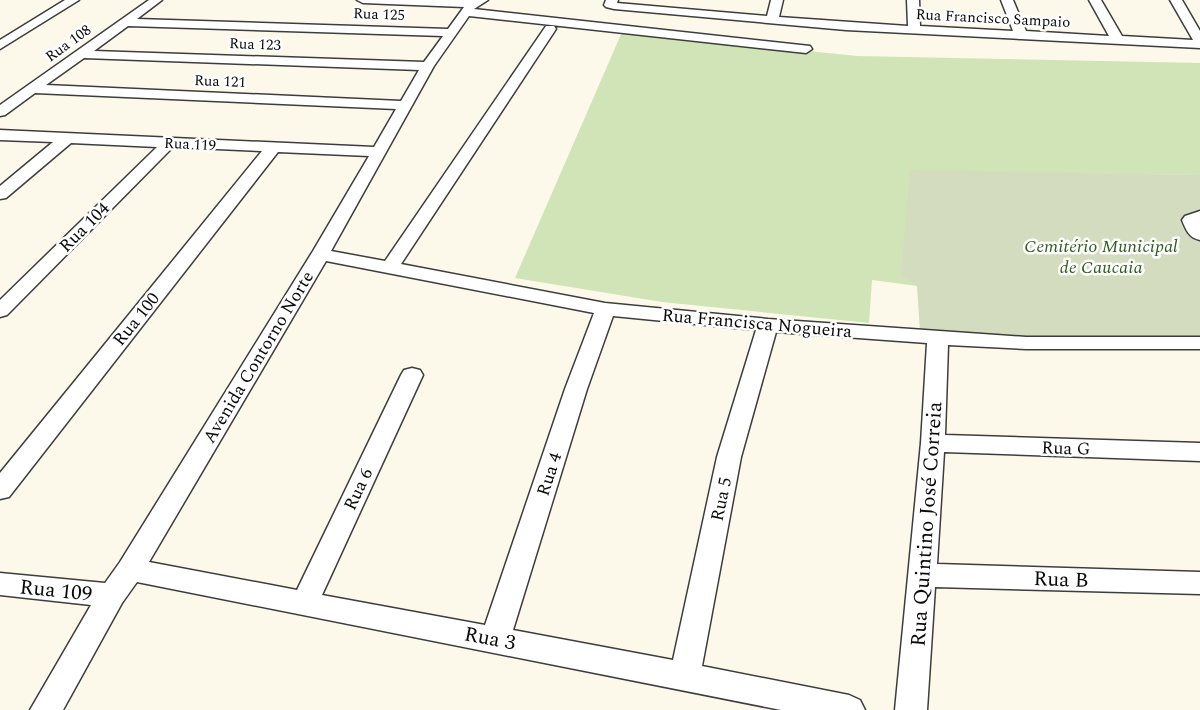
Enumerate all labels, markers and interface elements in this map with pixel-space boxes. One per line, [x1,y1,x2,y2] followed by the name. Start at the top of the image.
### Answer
[353,2,405,27] street label: Rua 125
[915,3,1071,34] street label: Rua Francisco Sampaio
[41,19,96,68] street label: Rua 108
[229,32,282,57] street label: Rua 123
[194,69,246,94] street label: Rua 121
[163,132,217,157] street label: Rua 119
[53,196,116,259] street label: Rua 104
[1024,233,1178,281] park label: Cemitério Municipal de Caucaia
[196,266,321,449] street label: Avenida Contorno Norte
[106,287,166,352] street label: Rua 100
[661,302,853,345] street label: Rua Francisca Nogueira
[902,400,952,648] street label: Rua Quintino José Correia
[1041,434,1091,463] street label: Rua G
[530,449,569,499] street label: Rua 4
[337,463,380,515] street label: Rua 6
[704,475,739,524] street label: Rua 5
[1033,563,1089,597] street label: Rua B
[18,571,94,611] street label: Rua 109
[461,618,519,660] street label: Rua 3

